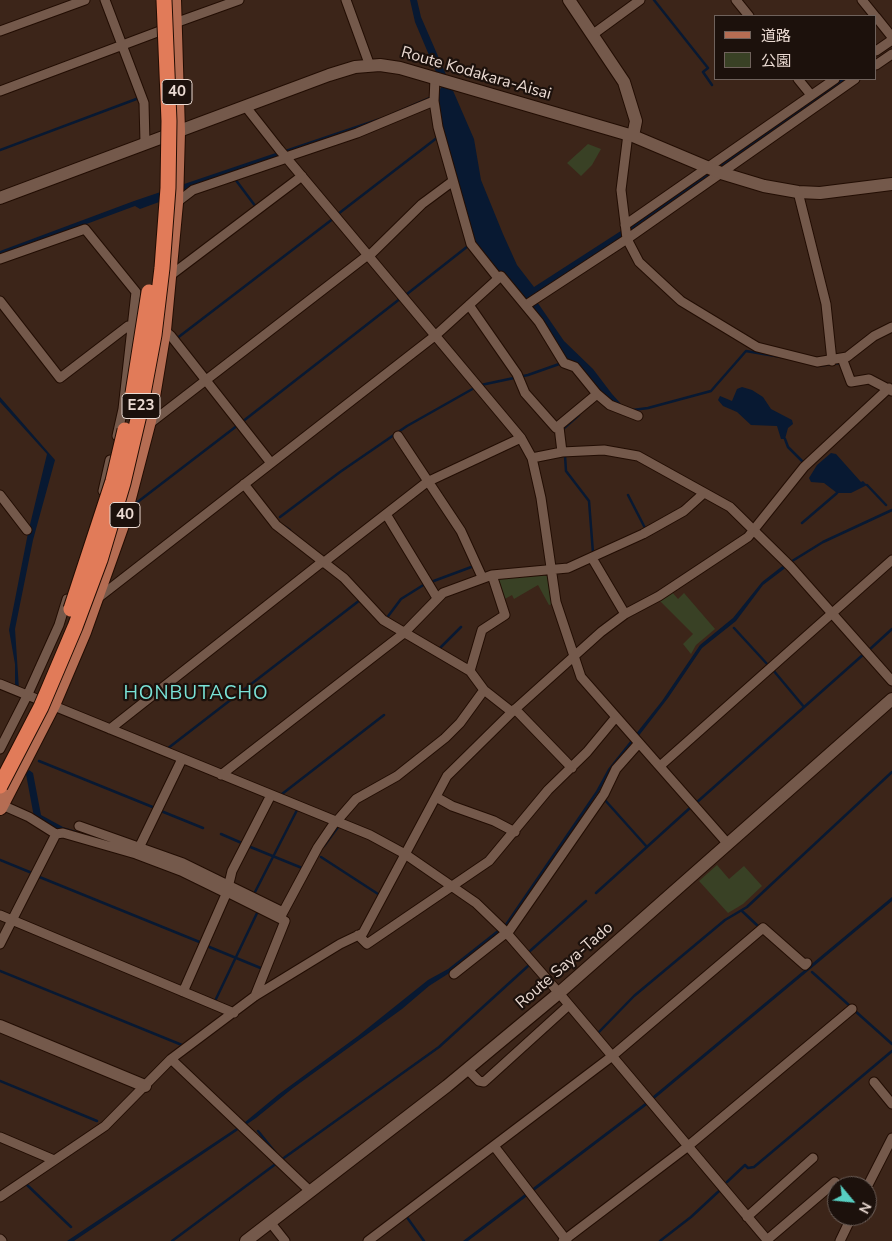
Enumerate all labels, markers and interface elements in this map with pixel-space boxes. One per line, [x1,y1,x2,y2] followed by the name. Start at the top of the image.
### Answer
[714,15,877,80] legend
[761,26,791,46] text: 道路
[399,43,553,105] street label: Route Kodakara-Aisai
[761,51,791,71] text: 公園
[162,80,192,104] road number: 40
[122,394,160,418] road number: E23
[110,502,140,528] road number: 40
[122,683,270,705] district label: HONBUTACHO
[512,919,618,1013] street label: Route Saya-Tado
[827,1176,877,1226] north arrow
[854,1199,876,1217] text: N

